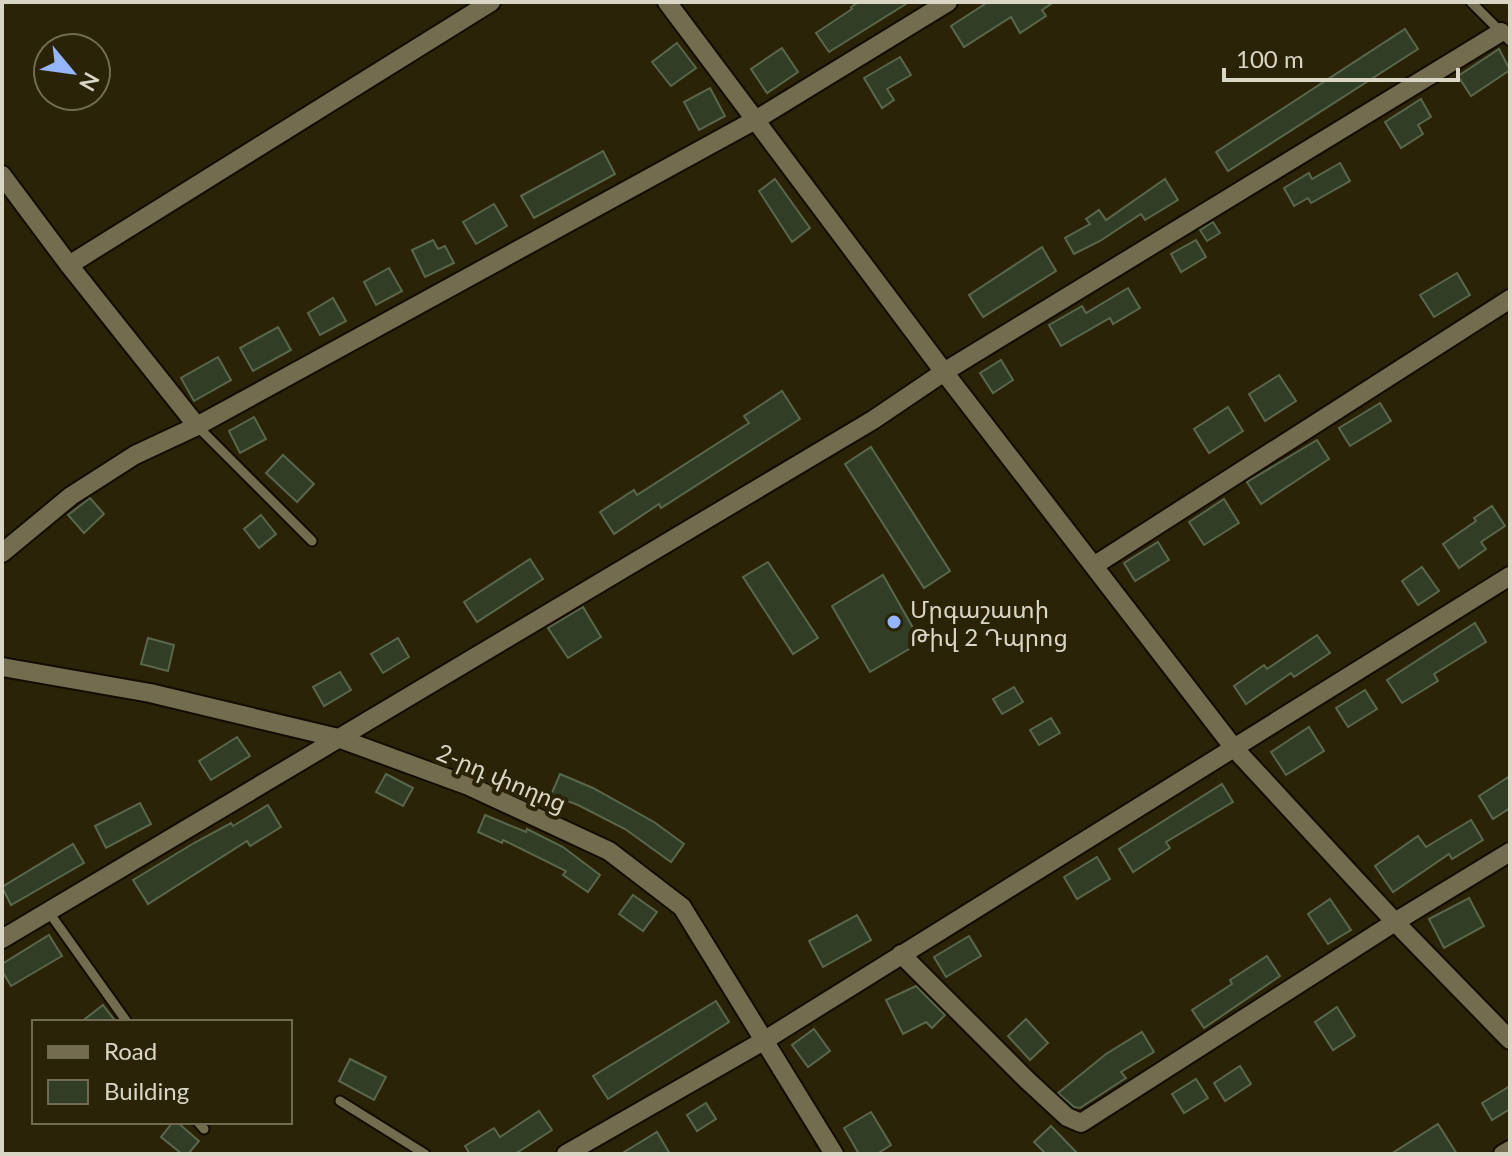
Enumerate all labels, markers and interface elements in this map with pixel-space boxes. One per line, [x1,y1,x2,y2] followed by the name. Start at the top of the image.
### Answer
[32,32,112,112] north arrow
[1224,32,1458,82] scale bar
[1236,44,1304,73] text: 100 m
[74,68,106,96] text: N
[910,594,1068,652] place label: Մրգաշատի Թիվ 2 Դպրոց
[885,613,903,631] marker: Մրգաշատի Թիվ 2 Դպրոց
[432,737,571,818] street label: 2-րդ փողոց
[32,1020,292,1124] legend
[104,1036,157,1065] text: Road
[104,1076,189,1105] text: Building

